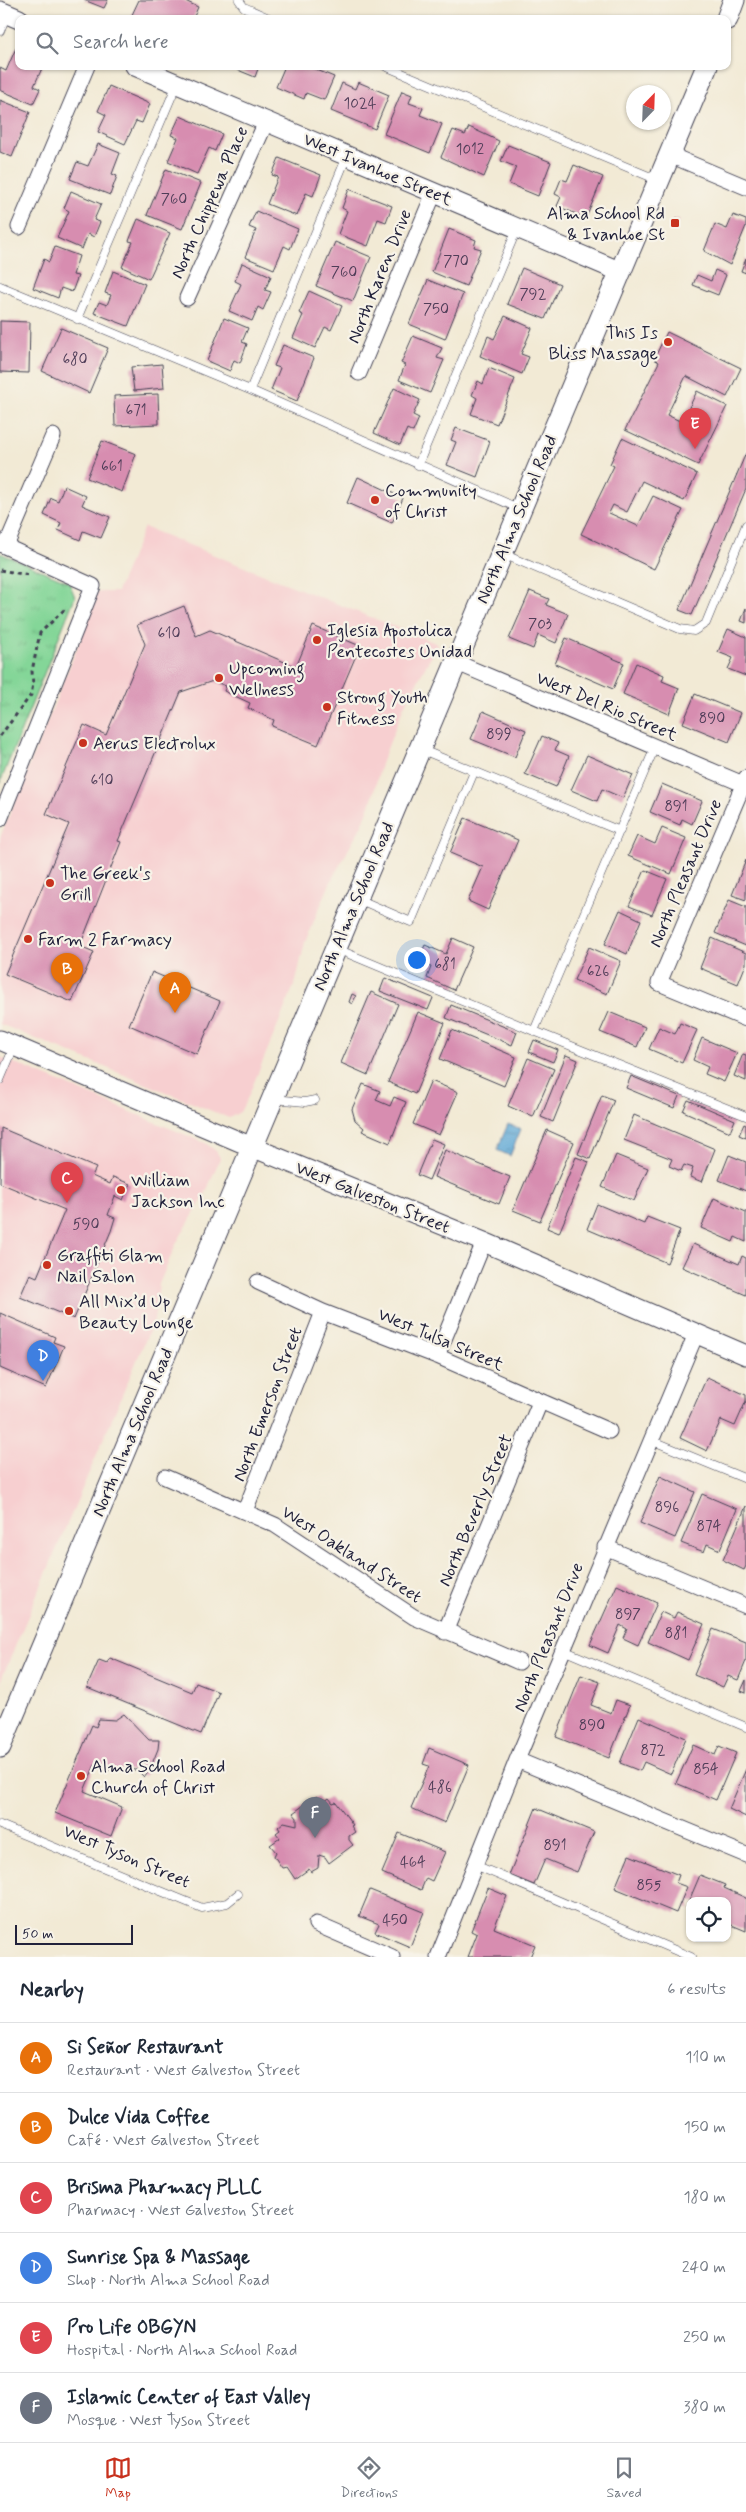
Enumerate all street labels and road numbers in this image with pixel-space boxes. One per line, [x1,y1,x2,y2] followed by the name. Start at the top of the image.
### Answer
[165,122,254,282] street label: North Chippewa Place
[300,128,456,212] street label: West Ivanhoe Street
[342,206,418,347] street label: North Karen Drive
[471,431,563,607] street label: North Alma School Road
[532,666,681,748] street label: West Del Rio Street
[644,796,728,951] street label: North Pleasant Drive
[308,818,400,994] street label: North Alma School Road
[292,1156,454,1240] street label: West Galveston Street
[374,1303,508,1377] street label: West Tulsa Street
[227,1323,309,1485] street label: North Emerson Street
[87,1344,179,1520] street label: North Alma School Road
[433,1431,519,1590] street label: North Beverly Street
[277,1501,426,1609] street label: West Oakland Street
[508,1559,590,1716] street label: North Pleasant Drive
[60,1819,194,1895] street label: West Tyson Street

